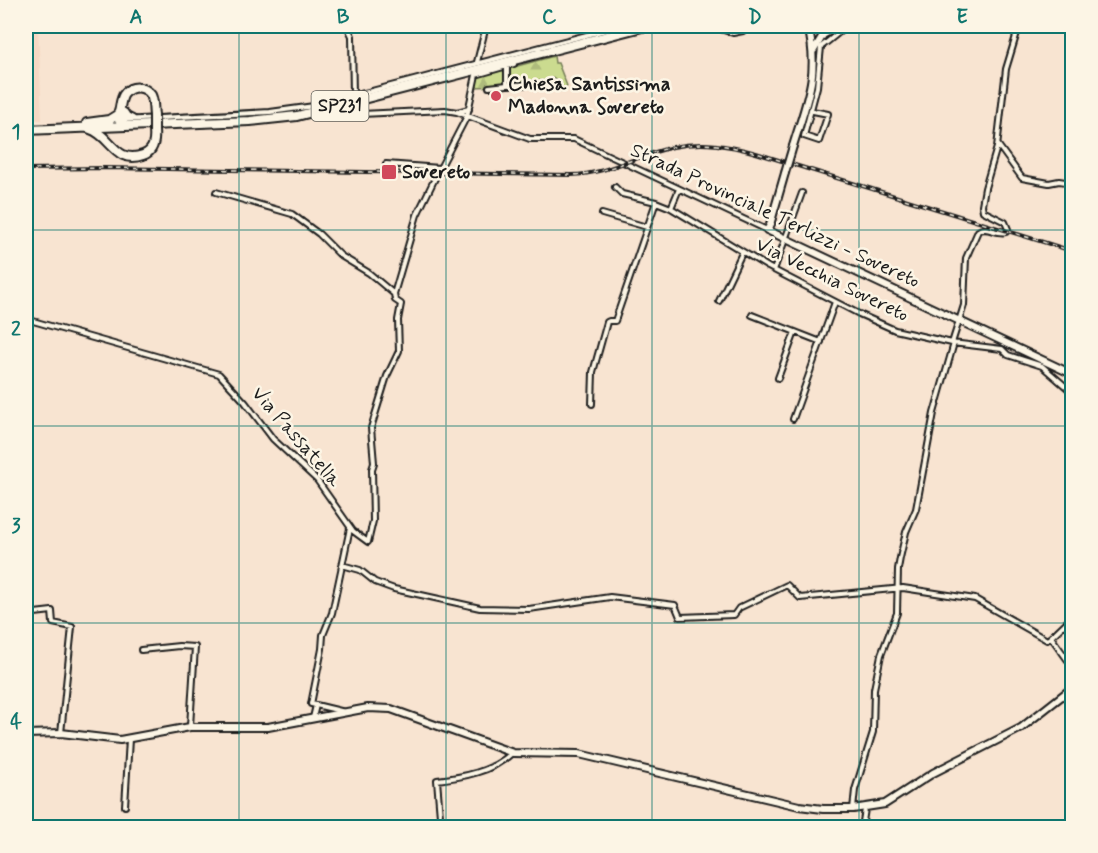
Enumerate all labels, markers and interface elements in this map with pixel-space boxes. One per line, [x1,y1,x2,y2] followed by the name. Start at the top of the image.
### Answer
[129,4,143,31] text: A
[337,4,350,31] text: B
[542,4,557,31] text: C
[748,4,762,31] text: D
[956,4,968,31] text: E
[508,71,671,121] place label: Chiesa Santissima Madonna Sovereto
[489,89,503,103] marker: Chiesa Santissima Madonna Sovereto
[312,91,368,121] road number: SP231
[12,119,20,146] text: 1
[626,137,924,295] street label: Strada Provinciale Terlizzi - Sovereto
[402,159,470,186] place label: Sovereto
[380,163,398,181] marker: Sovereto
[751,231,913,329] street label: Via Vecchia Sovereto
[11,316,21,343] text: 2
[245,381,348,494] street label: Via Passatella
[11,513,21,540] text: 3
[10,709,22,736] text: 4

